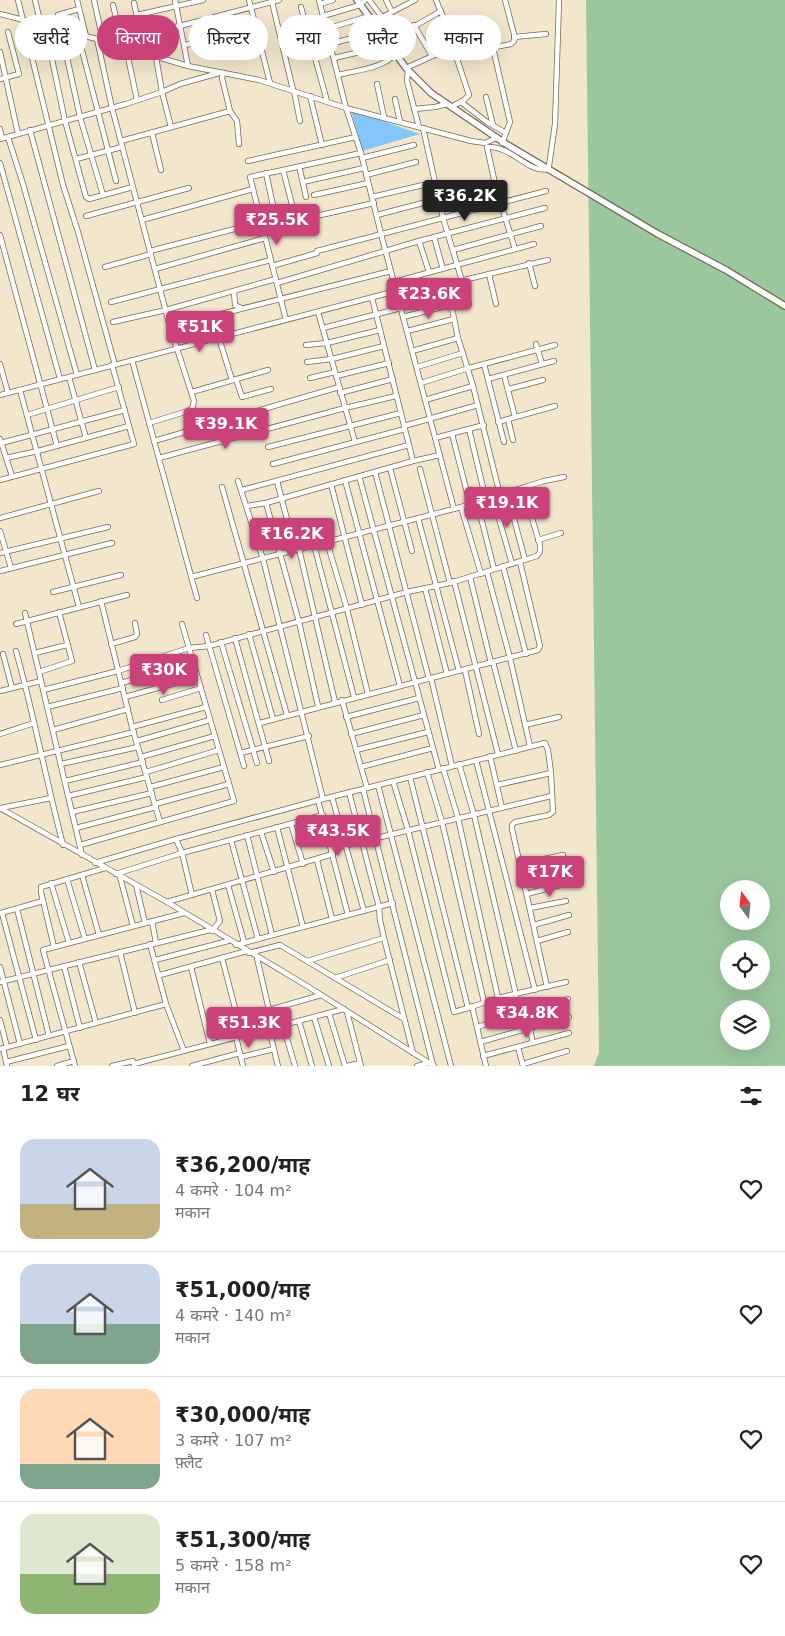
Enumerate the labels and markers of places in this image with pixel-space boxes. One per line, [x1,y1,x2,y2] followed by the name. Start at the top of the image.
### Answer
[424,180,506,222] pin: ₹36.2K
[236,204,318,246] pin: ₹25.5K
[388,278,470,320] pin: ₹23.6K
[170,310,230,353] pin: ₹51K
[185,408,267,450] pin: ₹39.1K
[466,486,548,529] pin: ₹19.1K
[251,518,333,560] pin: ₹16.2K
[134,654,194,696] pin: ₹30K
[297,814,379,857] pin: ₹43.5K
[520,856,580,898] pin: ₹17K
[486,996,568,1039] pin: ₹34.8K
[208,1006,290,1049] pin: ₹51.3K

